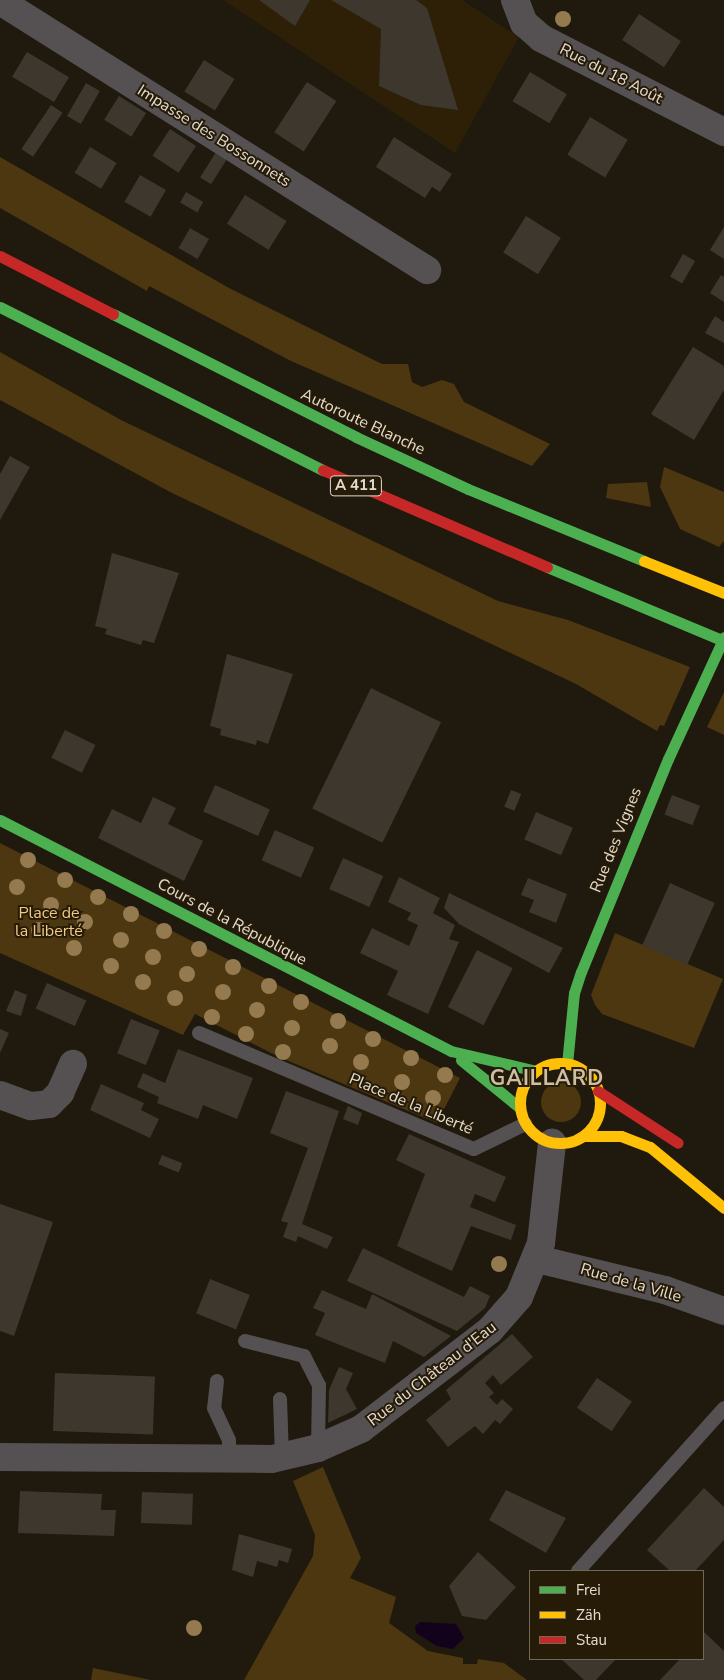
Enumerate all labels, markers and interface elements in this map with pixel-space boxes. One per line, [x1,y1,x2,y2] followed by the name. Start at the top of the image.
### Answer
[556,40,666,108] street label: Rue du 18 Août
[134,81,294,191] street label: Impasse des Bossonnets
[298,385,428,459] street label: Autoroute Blanche
[330,474,382,498] road number: A 411
[586,785,646,895] street label: Rue des Vignes
[154,874,310,970] street label: Cours de la République
[15,903,83,941] park label: Place de la Liberté
[489,1065,605,1091] district label: GAILLARD
[346,1069,476,1139] street label: Place de la Liberté
[578,1259,684,1307] street label: Rue de la Ville
[364,1318,500,1430] street label: Rue du Château d'Eau
[529,1570,704,1660] legend
[576,1580,601,1600] text: Frei
[576,1605,601,1625] text: Zäh
[576,1630,607,1650] text: Stau

